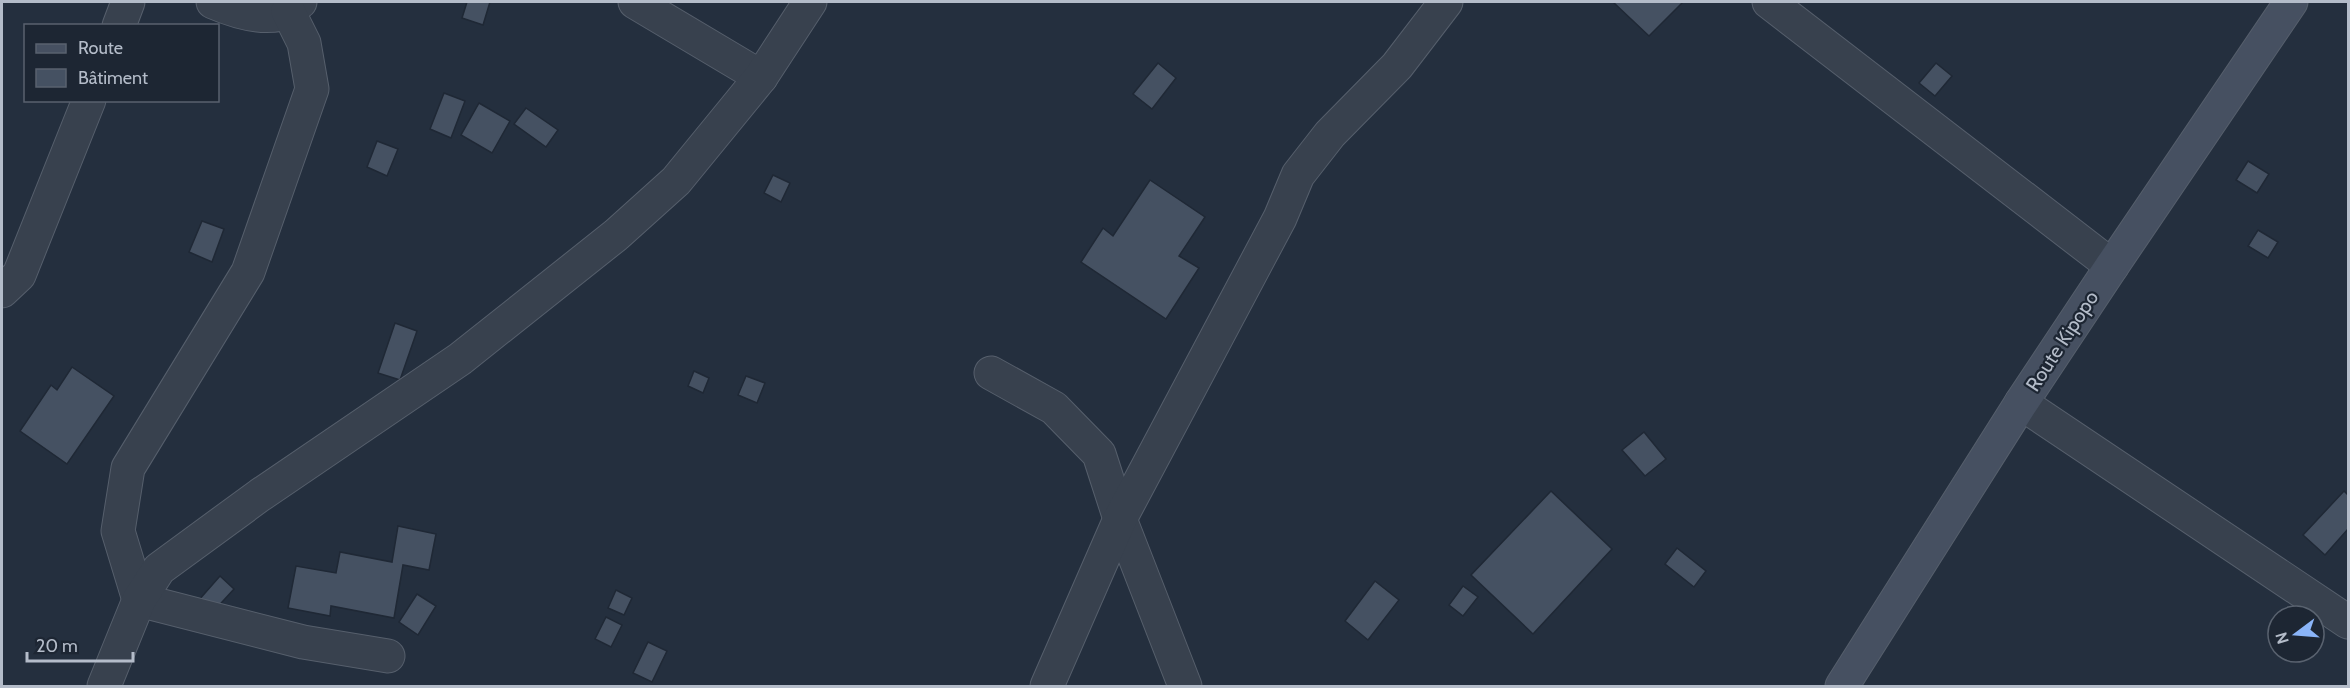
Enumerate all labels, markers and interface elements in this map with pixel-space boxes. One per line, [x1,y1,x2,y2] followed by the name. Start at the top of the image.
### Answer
[24,24,219,102] legend
[78,37,123,59] text: Route
[78,67,148,89] text: Bâtiment
[2021,286,2103,396] street label: Route Kipopo
[2266,604,2326,664] north arrow
[27,625,134,663] scale bar
[2271,630,2293,646] text: N
[36,635,78,657] text: 20 m

